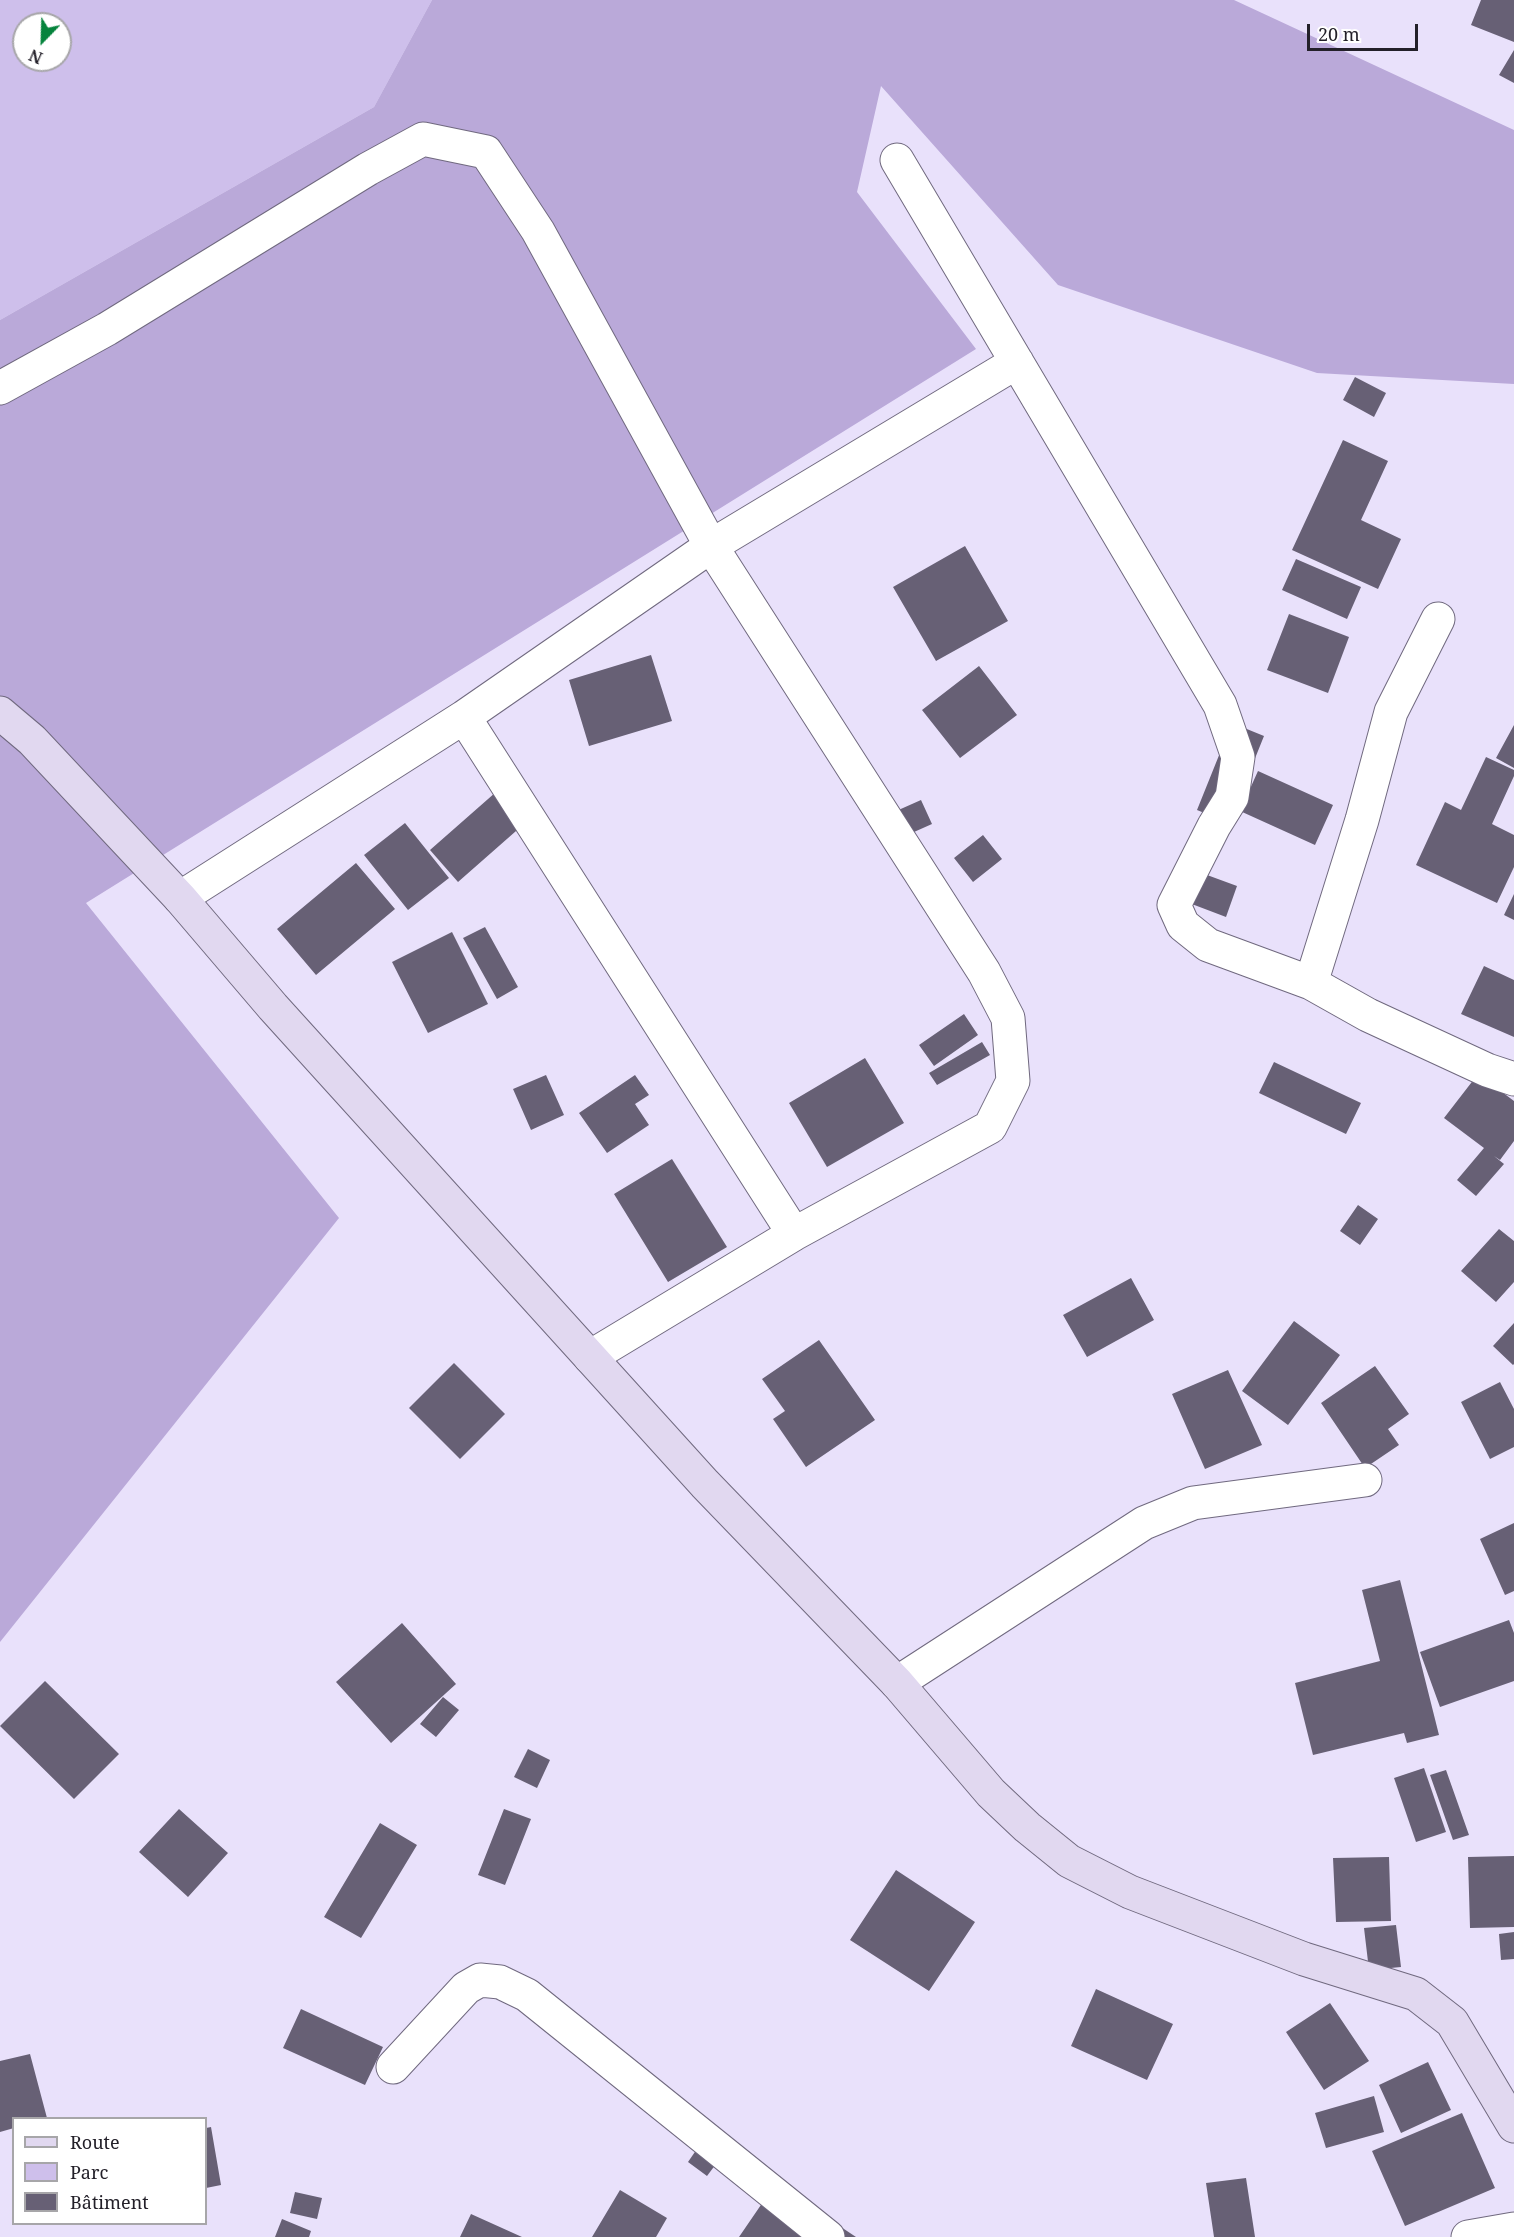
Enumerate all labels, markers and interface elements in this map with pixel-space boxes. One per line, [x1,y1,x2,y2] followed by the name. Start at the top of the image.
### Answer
[12,12,72,72] north arrow
[1310,12,1421,50] scale bar
[1318,22,1360,46] text: 20 m
[26,44,46,69] text: N
[12,2117,207,2225] legend
[70,2130,120,2154] text: Route
[70,2160,108,2184] text: Parc
[70,2190,149,2214] text: Bâtiment

